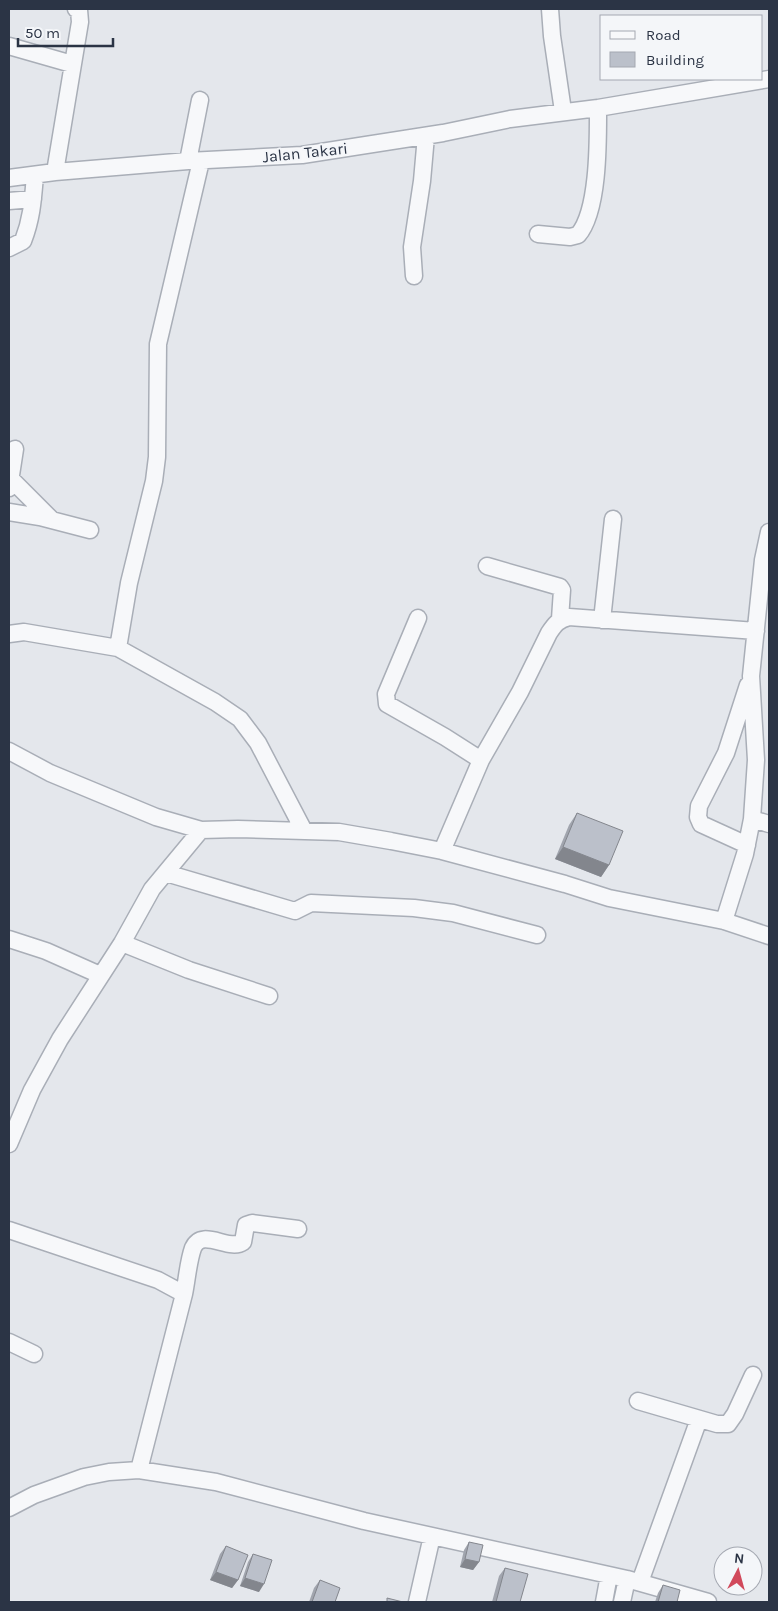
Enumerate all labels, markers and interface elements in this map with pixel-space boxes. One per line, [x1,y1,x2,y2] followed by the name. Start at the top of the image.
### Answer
[18,15,112,47] scale bar
[600,15,763,80] legend
[25,24,60,42] text: 50 m
[646,26,681,44] text: Road
[646,51,704,69] text: Building
[261,139,349,166] street label: Jalan Takari
[713,1546,763,1596] north arrow
[733,1550,745,1568] text: N

